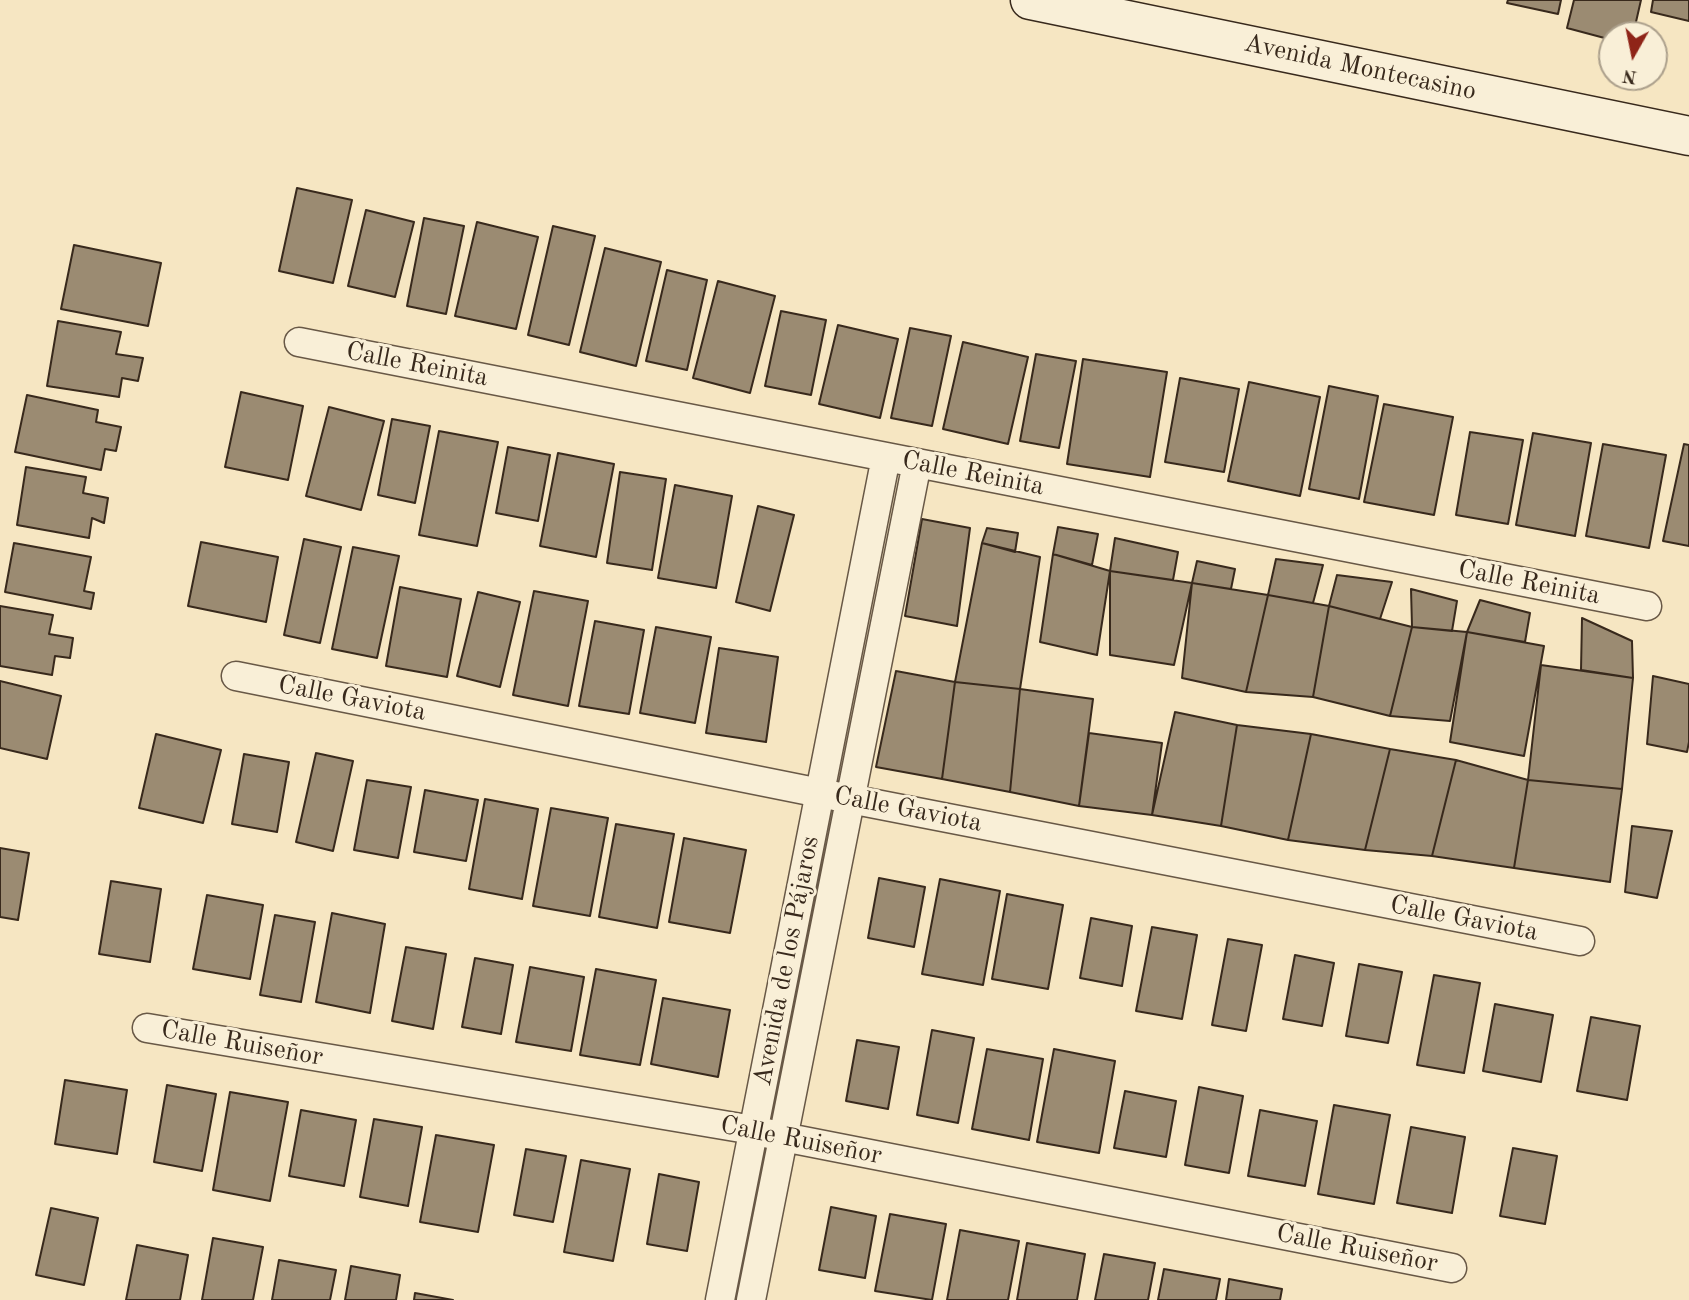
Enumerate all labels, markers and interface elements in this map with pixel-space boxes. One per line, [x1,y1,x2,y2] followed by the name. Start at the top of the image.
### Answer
[1598,21,1668,91] north arrow
[1241,28,1479,108] street label: Avenida Montecasino
[1621,65,1639,86] text: N
[343,336,491,394] street label: Calle Reinita
[899,445,1047,503] street label: Calle Reinita
[1455,554,1603,612] street label: Calle Reinita
[275,669,429,729] street label: Calle Gaviota
[831,780,985,840] street label: Calle Gaviota
[747,833,827,1089] street label: Avenida de los Pájaros
[1387,889,1541,949] street label: Calle Gaviota
[159,1014,325,1074] street label: Calle Ruiseñor
[718,1110,884,1172] street label: Calle Ruiseñor
[1274,1218,1440,1280] street label: Calle Ruiseñor

